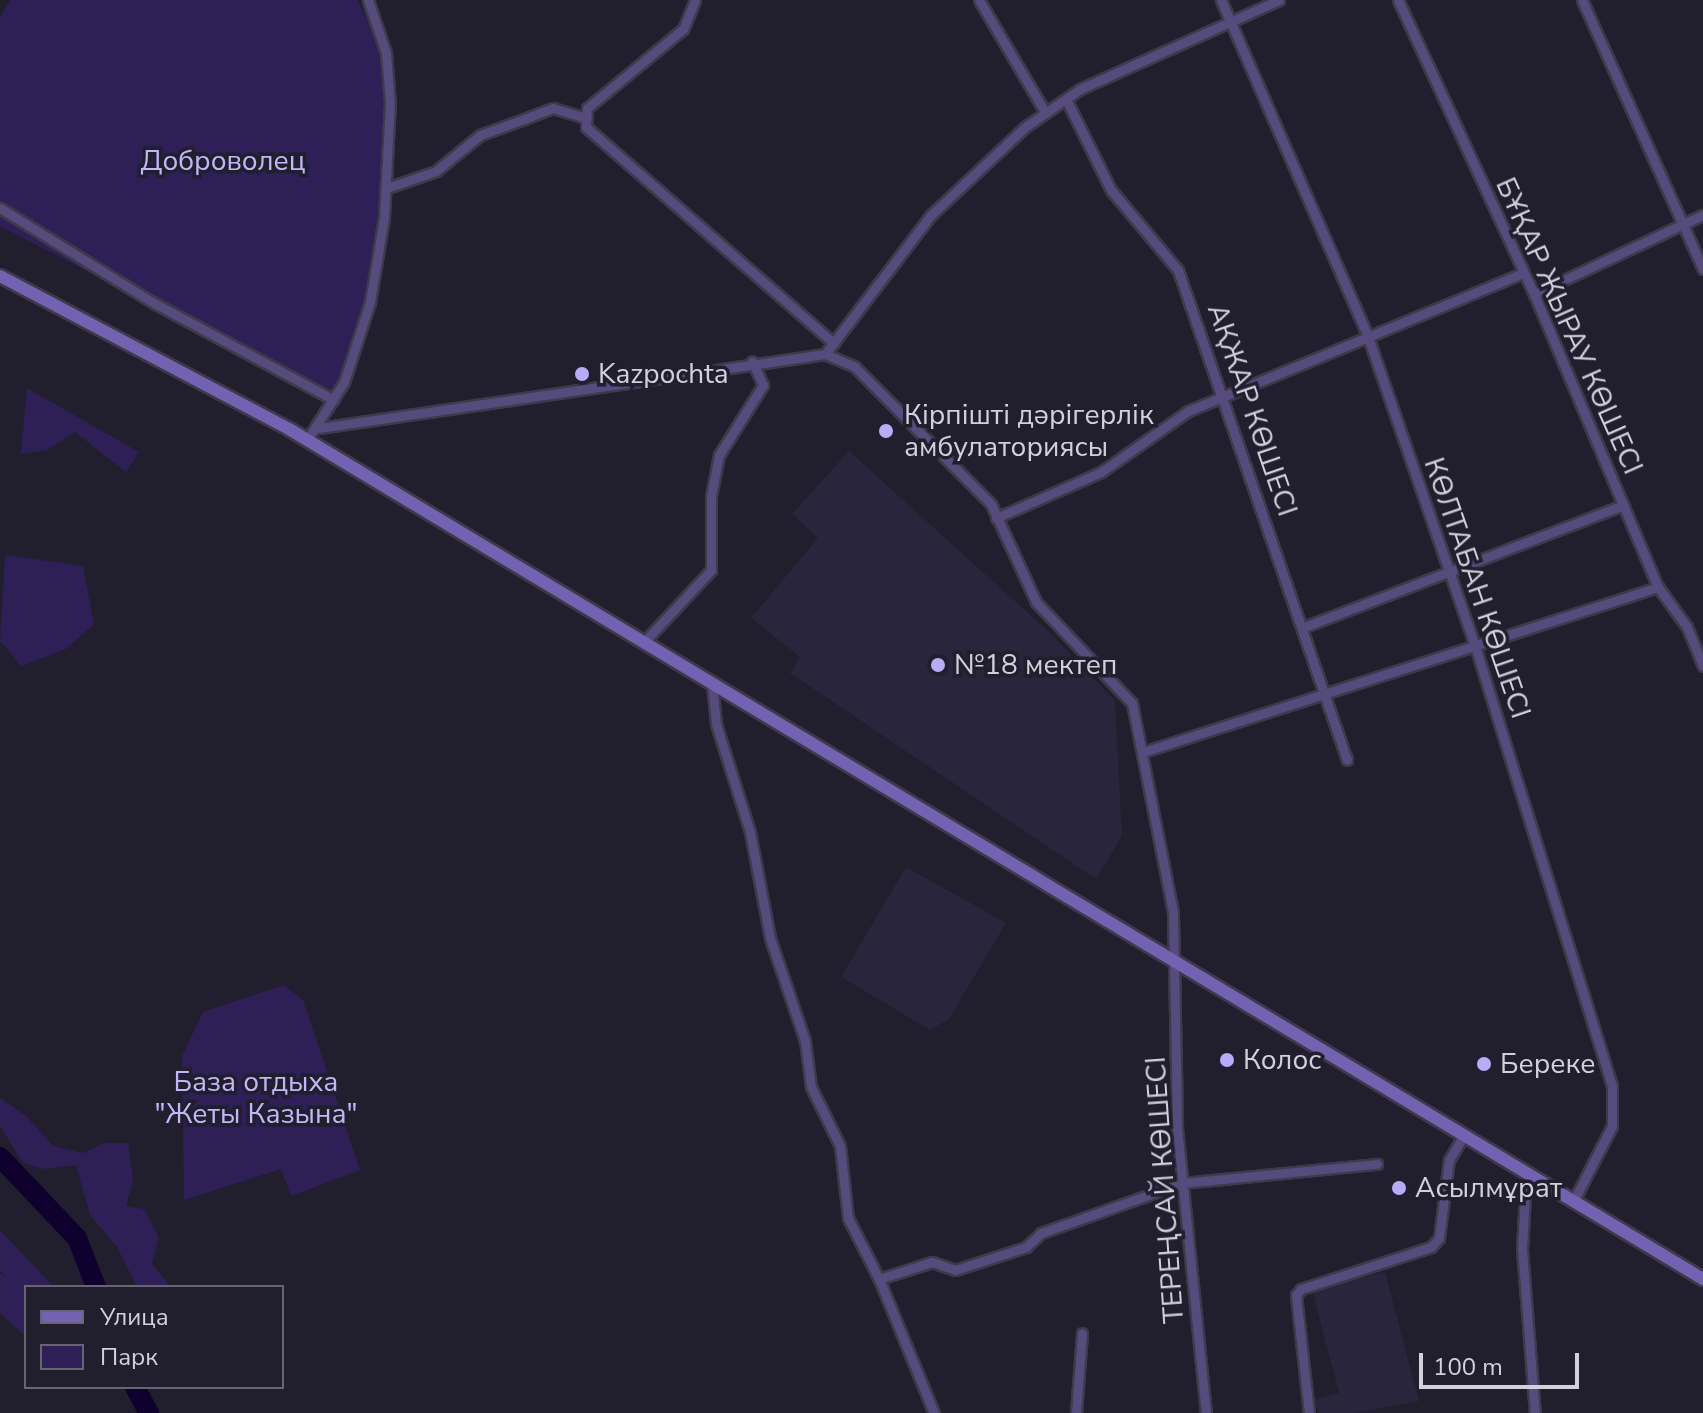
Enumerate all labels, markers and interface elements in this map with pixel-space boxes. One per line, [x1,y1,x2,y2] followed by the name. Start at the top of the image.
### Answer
[141,144,305,178] park label: Доброволец
[1488,173,1650,479] street label: БҰҚАР ЖЫРАУ КӨШЕСІ
[1200,300,1304,520] street label: АҚЖАР КӨШЕСІ
[598,357,729,391] place label: Kazpochta
[573,365,591,383] marker: Kazpochta
[904,398,1154,464] place label: Кірпішті дәрігерлік амбулаториясы
[875,420,897,442] marker: Кірпішті дәрігерлік амбулаториясы
[1417,453,1537,723] street label: КӨЛТАБАН КӨШЕСІ
[954,648,1117,682] place label: №18 мектеп
[929,656,947,674] marker: №18 мектеп
[1243,1043,1322,1077] place label: Колос
[1500,1047,1595,1081] place label: Береке
[1218,1051,1236,1069] marker: Колос
[1139,1055,1191,1325] street label: ТЕРЕҢСАЙ КӨШЕСІ
[1475,1055,1493,1073] marker: Береке
[155,1065,357,1131] park label: База отдыха "Жеты Казына"
[1415,1171,1562,1205] place label: Асылмұрат
[1390,1179,1408,1197] marker: Асылмұрат
[24,1285,284,1389] legend
[100,1301,169,1333] text: Улица
[1423,1337,1583,1387] scale bar
[100,1341,158,1373] text: Парк
[1433,1351,1503,1383] text: 100 m

